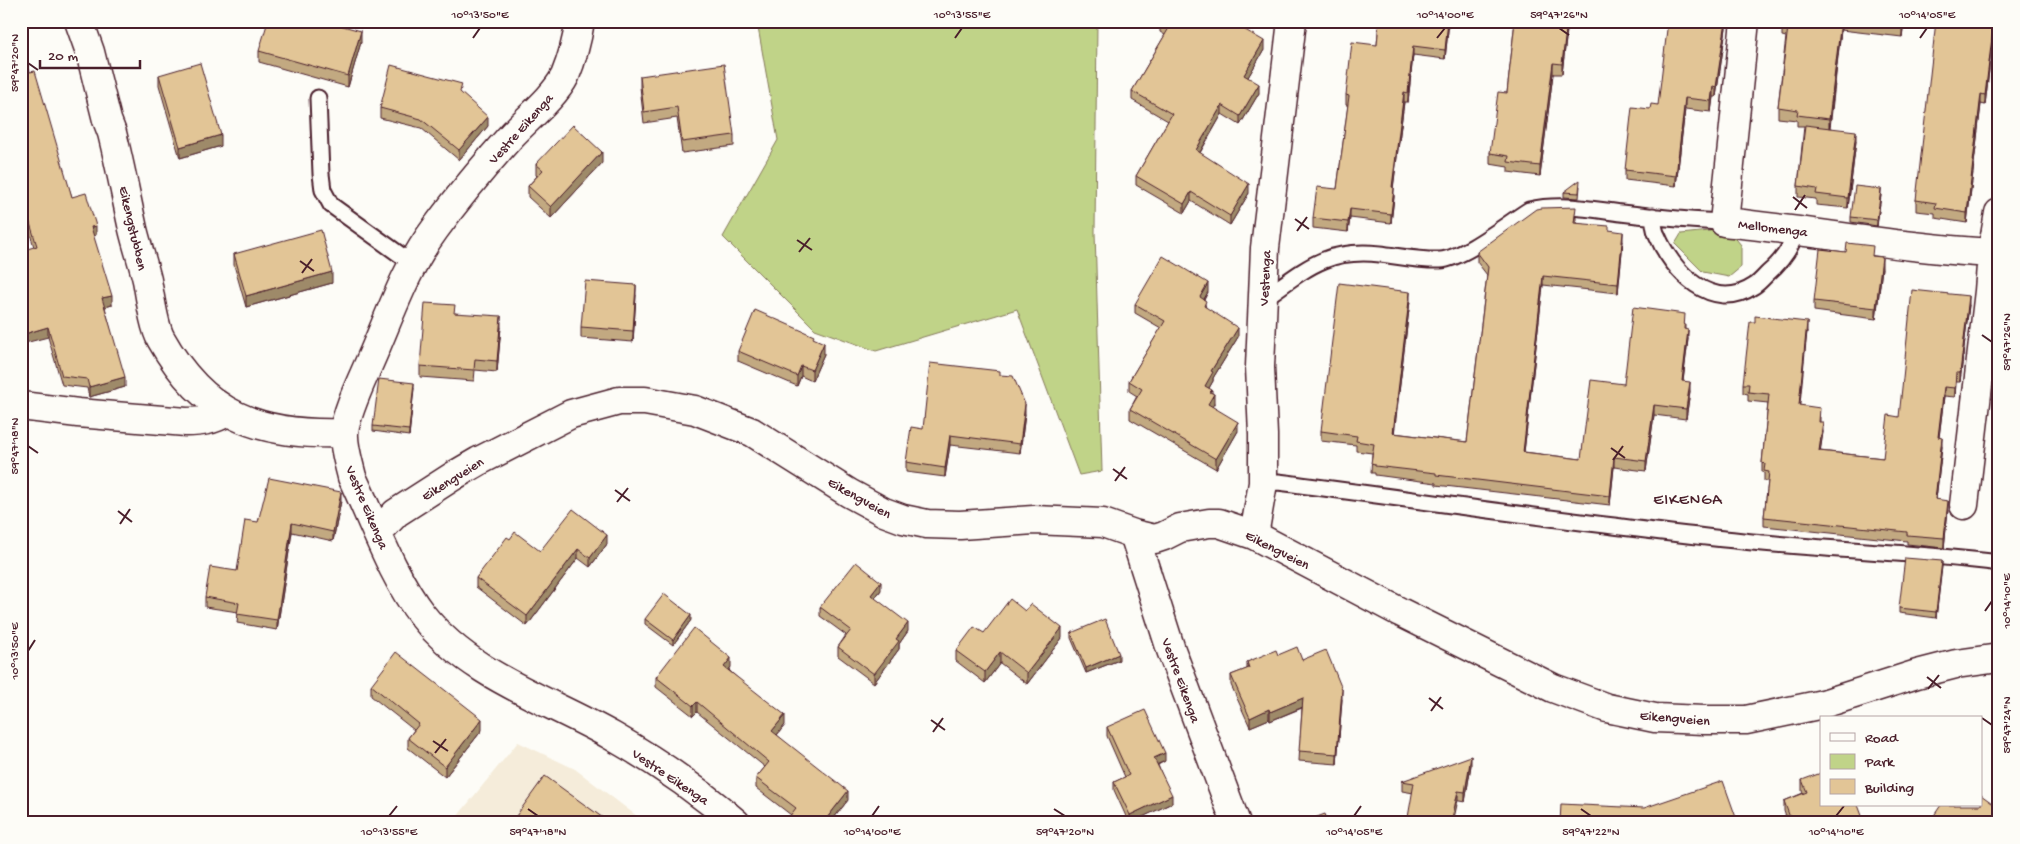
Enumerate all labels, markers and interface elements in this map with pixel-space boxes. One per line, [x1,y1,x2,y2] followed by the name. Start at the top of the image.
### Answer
[451,9,509,23] text: 10°13'50"E
[933,9,991,23] text: 10°13'55"E
[1416,9,1474,23] text: 10°14'00"E
[1530,9,1588,23] text: 59°47'26"N
[1898,9,1956,23] text: 10°14'05"E
[9,34,23,92] text: 59°47'20"N
[40,38,140,70] scale bar
[48,48,78,66] text: 20 m
[485,90,559,169] street label: Vestre Eikenga
[114,185,150,273] street label: Eikengstubben
[1737,217,1810,242] street label: Mellomenga
[1257,249,1277,307] street label: Vestenga
[2001,313,2015,371] text: 59°47'26"N
[9,417,23,474] text: 59°47'18"N
[419,454,488,506] street label: Eikengveien
[340,463,391,553] street label: Vestre Eikenga
[824,475,894,524] street label: Eikengveien
[1653,492,1723,511] district label: EIKENGA
[1242,528,1312,575] street label: Eikengveien
[2001,573,2015,629] text: 10°14'10"E
[9,622,23,680] text: 10°13'50"E
[1156,635,1203,727] street label: Vestre Eikenga
[2001,696,2015,754] text: 59°47'24"N
[1639,708,1711,731] street label: Eikengveien
[1820,716,1982,806] legend
[1865,730,1899,748] text: Road
[627,746,712,811] street label: Vestre Eikenga
[1864,754,1895,772] text: Park
[1864,780,1914,798] text: Building
[360,826,418,840] text: 10°13'55"E
[510,826,567,840] text: 59°47'18"N
[843,826,901,840] text: 10°14'00"E
[1036,826,1094,840] text: 59°47'20"N
[1325,826,1383,840] text: 10°14'05"E
[1562,826,1620,840] text: 59°47'22"N
[1808,826,1864,840] text: 10°14'10"E

